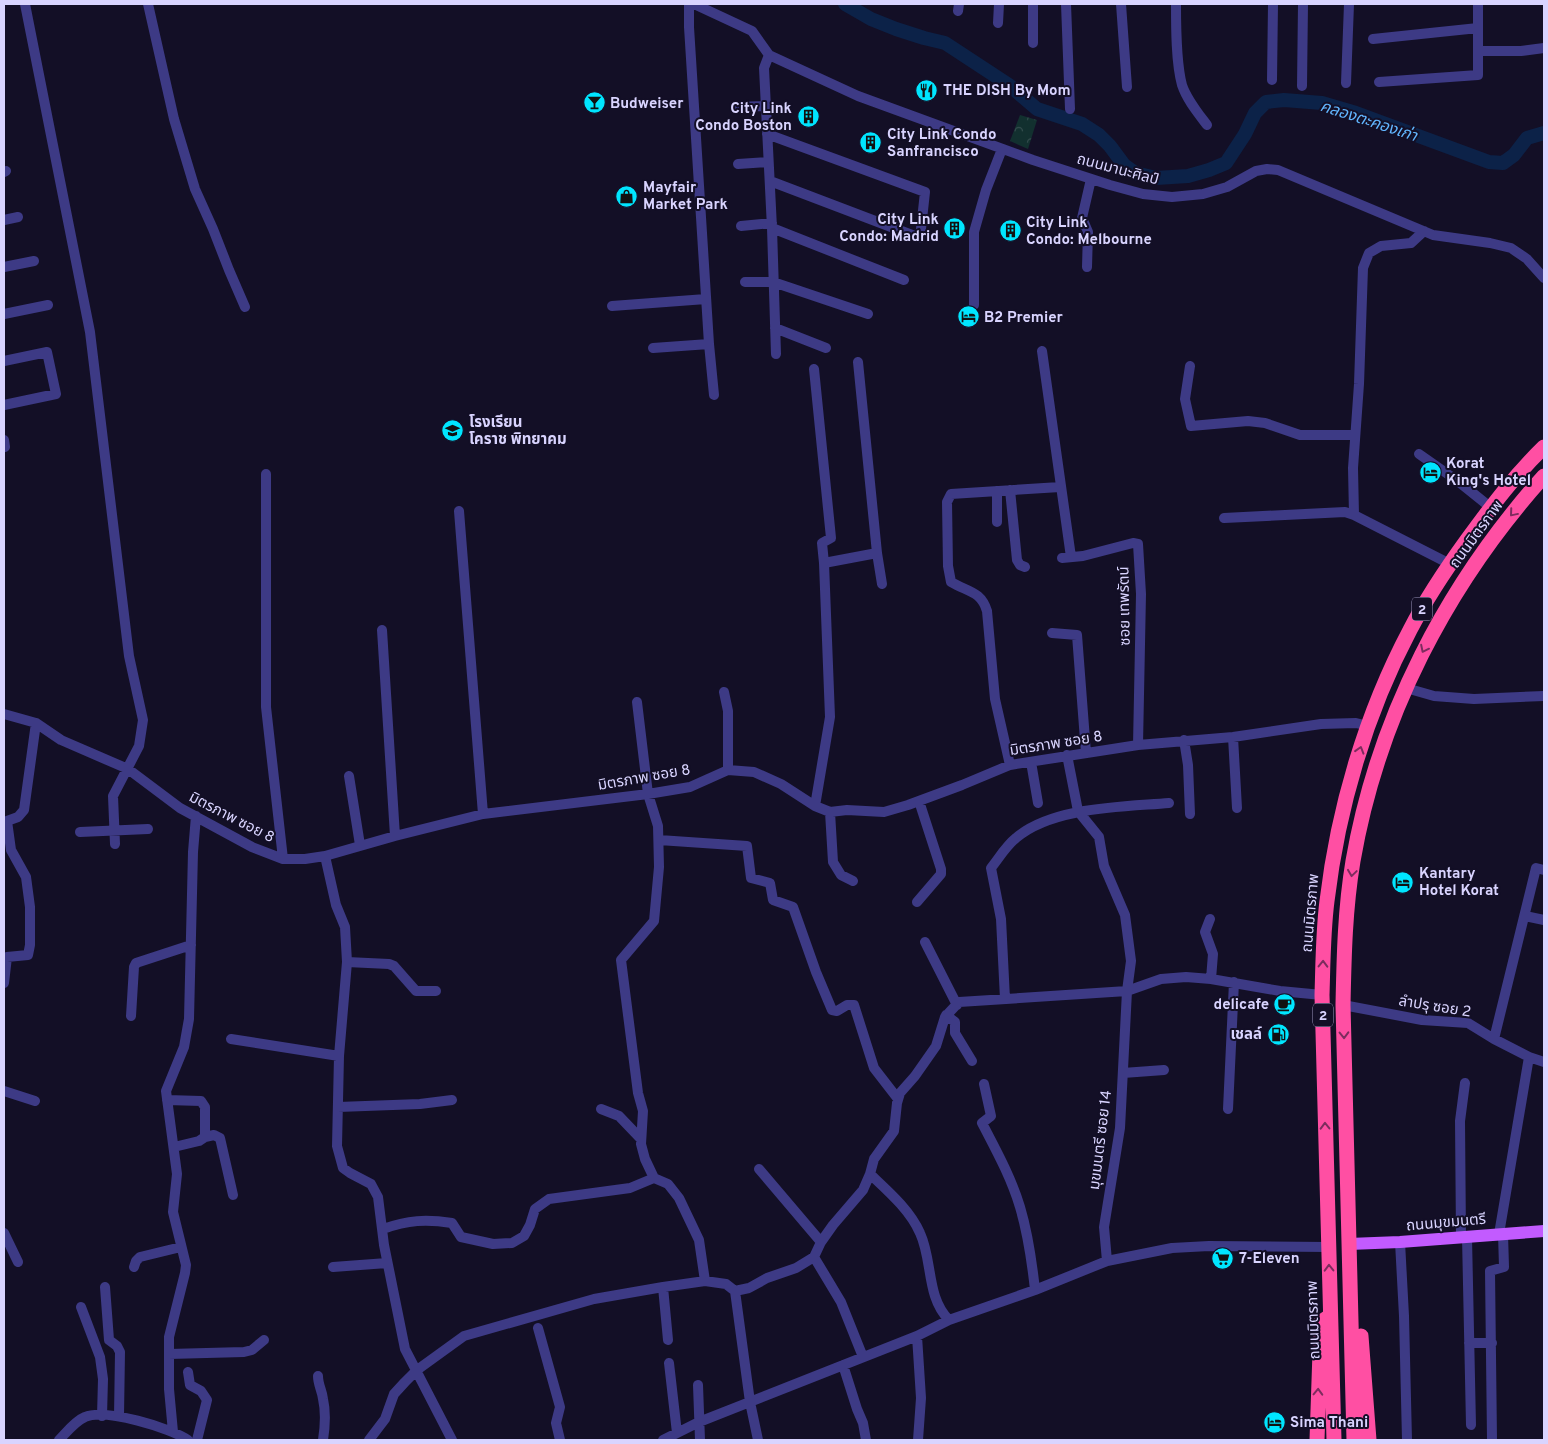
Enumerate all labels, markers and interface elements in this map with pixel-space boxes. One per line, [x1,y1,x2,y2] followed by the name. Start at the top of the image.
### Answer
[915,78,939,102] restaurant icon: THE DISH By Mom
[943,82,1071,101] place label: THE DISH By Mom
[582,91,606,115] bar icon: Budweiser
[610,95,684,114] place label: Budweiser
[1317,97,1421,147] water label: คลองตะคองเก่า
[695,100,792,136] place label: City Link Condo Boston
[796,105,820,129] building icon: City Link Condo Boston
[887,126,996,162] place label: City Link Condo Sanfrancisco
[859,131,883,155] building icon: City Link Condo Sanfrancisco
[1075,150,1161,191] street label: ถนนมานะศิลป์
[643,179,728,215] place label: Mayfair Market Park
[615,184,639,208] shop icon: Mayfair Market Park
[839,211,939,247] place label: City Link Condo: Madrid
[1026,214,1152,250] place label: City Link Condo: Melbourne
[943,216,967,240] building icon: City Link Condo: Madrid
[998,219,1022,243] building icon: City Link Condo: Melbourne
[956,305,980,329] hotel icon: B2 Premier
[984,309,1064,328] place label: B2 Premier
[469,414,567,450] place label: โรงเรียน โคราช พิทยาคม
[441,419,465,443] school or university icon: โรงเรียน โคราช พิทยาคม
[1446,455,1531,491] place label: Korat King's Hotel
[1418,460,1442,484] hotel icon: Korat King's Hotel
[1446,497,1508,572] street label: ถนนมิตรภาพ
[1509,508,1518,517] one-way arrow
[1115,566,1136,646] street label: ซอย เทพรัตน์
[1412,598,1432,620] road number: 2
[1420,644,1430,653] one-way arrow
[1008,728,1104,761] street label: มิตรภาพ ซอย 8
[1355,746,1365,755] one-way arrow
[596,761,692,796] street label: มิตรภาพ ซอย 8
[185,789,277,848] street label: มิตรภาพ ซอย 8
[1419,865,1499,901] place label: Kantary Hotel Korat
[1347,869,1357,877] one-way arrow
[1391,870,1415,894] hotel icon: Kantary Hotel Korat
[1299,873,1324,953] street label: ถนนมิตรภาพ
[1318,960,1328,968] one-way arrow
[1273,992,1297,1016] cafe icon: delicafe
[1397,992,1472,1023] street label: ลำปรุ ซอย 2
[1214,996,1269,1015] place label: delicafe
[1313,1004,1333,1026] road number: 2
[1266,1022,1290,1046] fuel station icon: เชลล์
[1230,1026,1262,1045] place label: เชลล์
[1339,1032,1349,1039] one-way arrow
[1086,1089,1117,1191] street label: มุขมนตรี ซอย 14
[1320,1122,1330,1130] one-way arrow
[1405,1211,1487,1236] street label: ถนนมุขมนตรี
[1211,1246,1235,1270] supermarket icon: 7-Eleven
[1239,1250,1300,1269] place label: 7-Eleven
[1324,1264,1334,1272] one-way arrow
[1304,1280,1325,1360] street label: ถนนมิตรภาพ
[1312,1387,1323,1395] one-way arrow
[1262,1410,1286,1434] hotel icon: Sima Thani
[1290,1414,1368,1433] place label: Sima Thani

